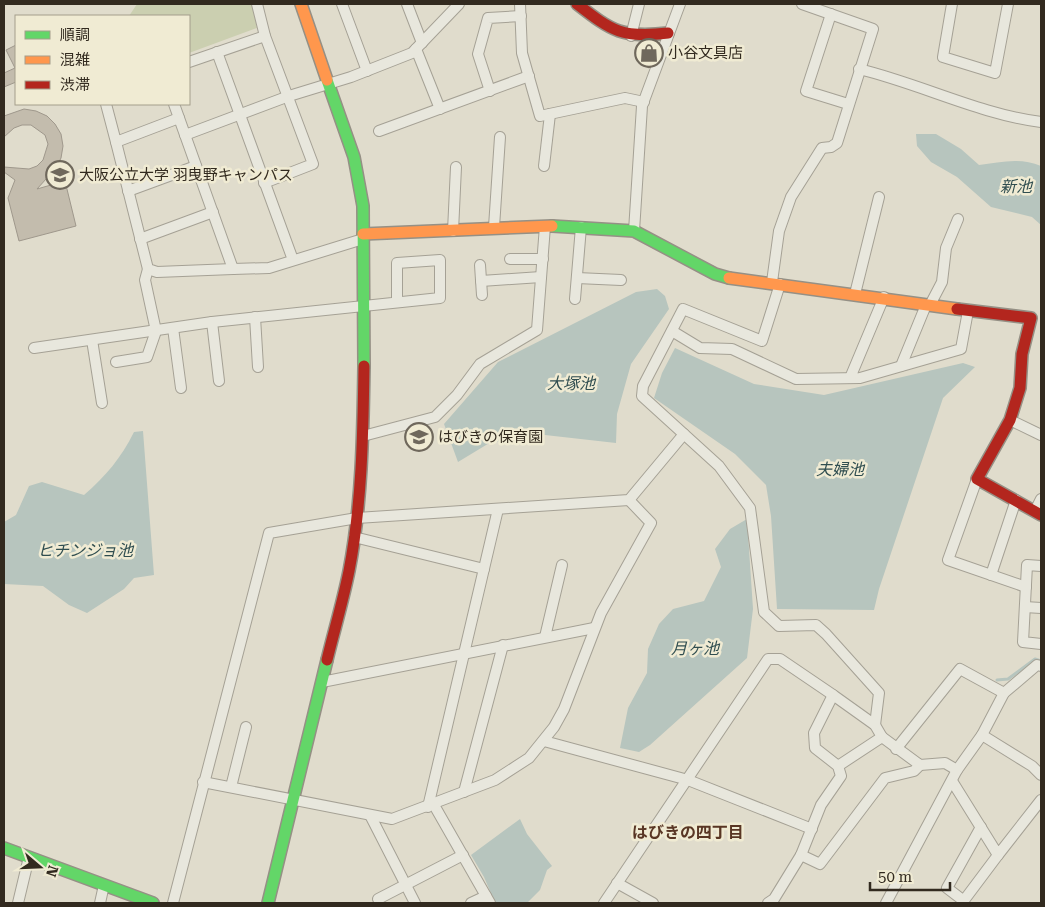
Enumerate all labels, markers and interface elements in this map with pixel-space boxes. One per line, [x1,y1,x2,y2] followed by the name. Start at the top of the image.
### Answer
[15,15,190,105] legend
[60,26,90,44] text: 順調
[634,38,664,68] shop icon: 小谷文具店
[668,44,743,62] place label: 小谷文具店
[60,51,90,69] text: 混雑
[60,76,90,94] text: 渋滞
[45,160,75,190] school or university icon: 大阪公立大学 羽曳野キャンパス
[79,166,293,184] place label: 大阪公立大学 羽曳野キャンパス
[1000,177,1034,196] water label: 新池
[547,374,597,393] water label: 大塚池
[404,422,434,452] school or university icon: はびきの保育園
[438,428,543,446] place label: はびきの保育園
[816,460,866,479] water label: 夫婦池
[37,541,135,560] water label: ヒチンジョ池
[671,639,721,658] water label: 月ヶ池
[632,823,744,842] district label: はびきの四丁目
[15,842,65,892] north arrow
[870,860,950,892] scale bar
[43,864,62,879] text: N
[878,868,913,886] text: 50 m

